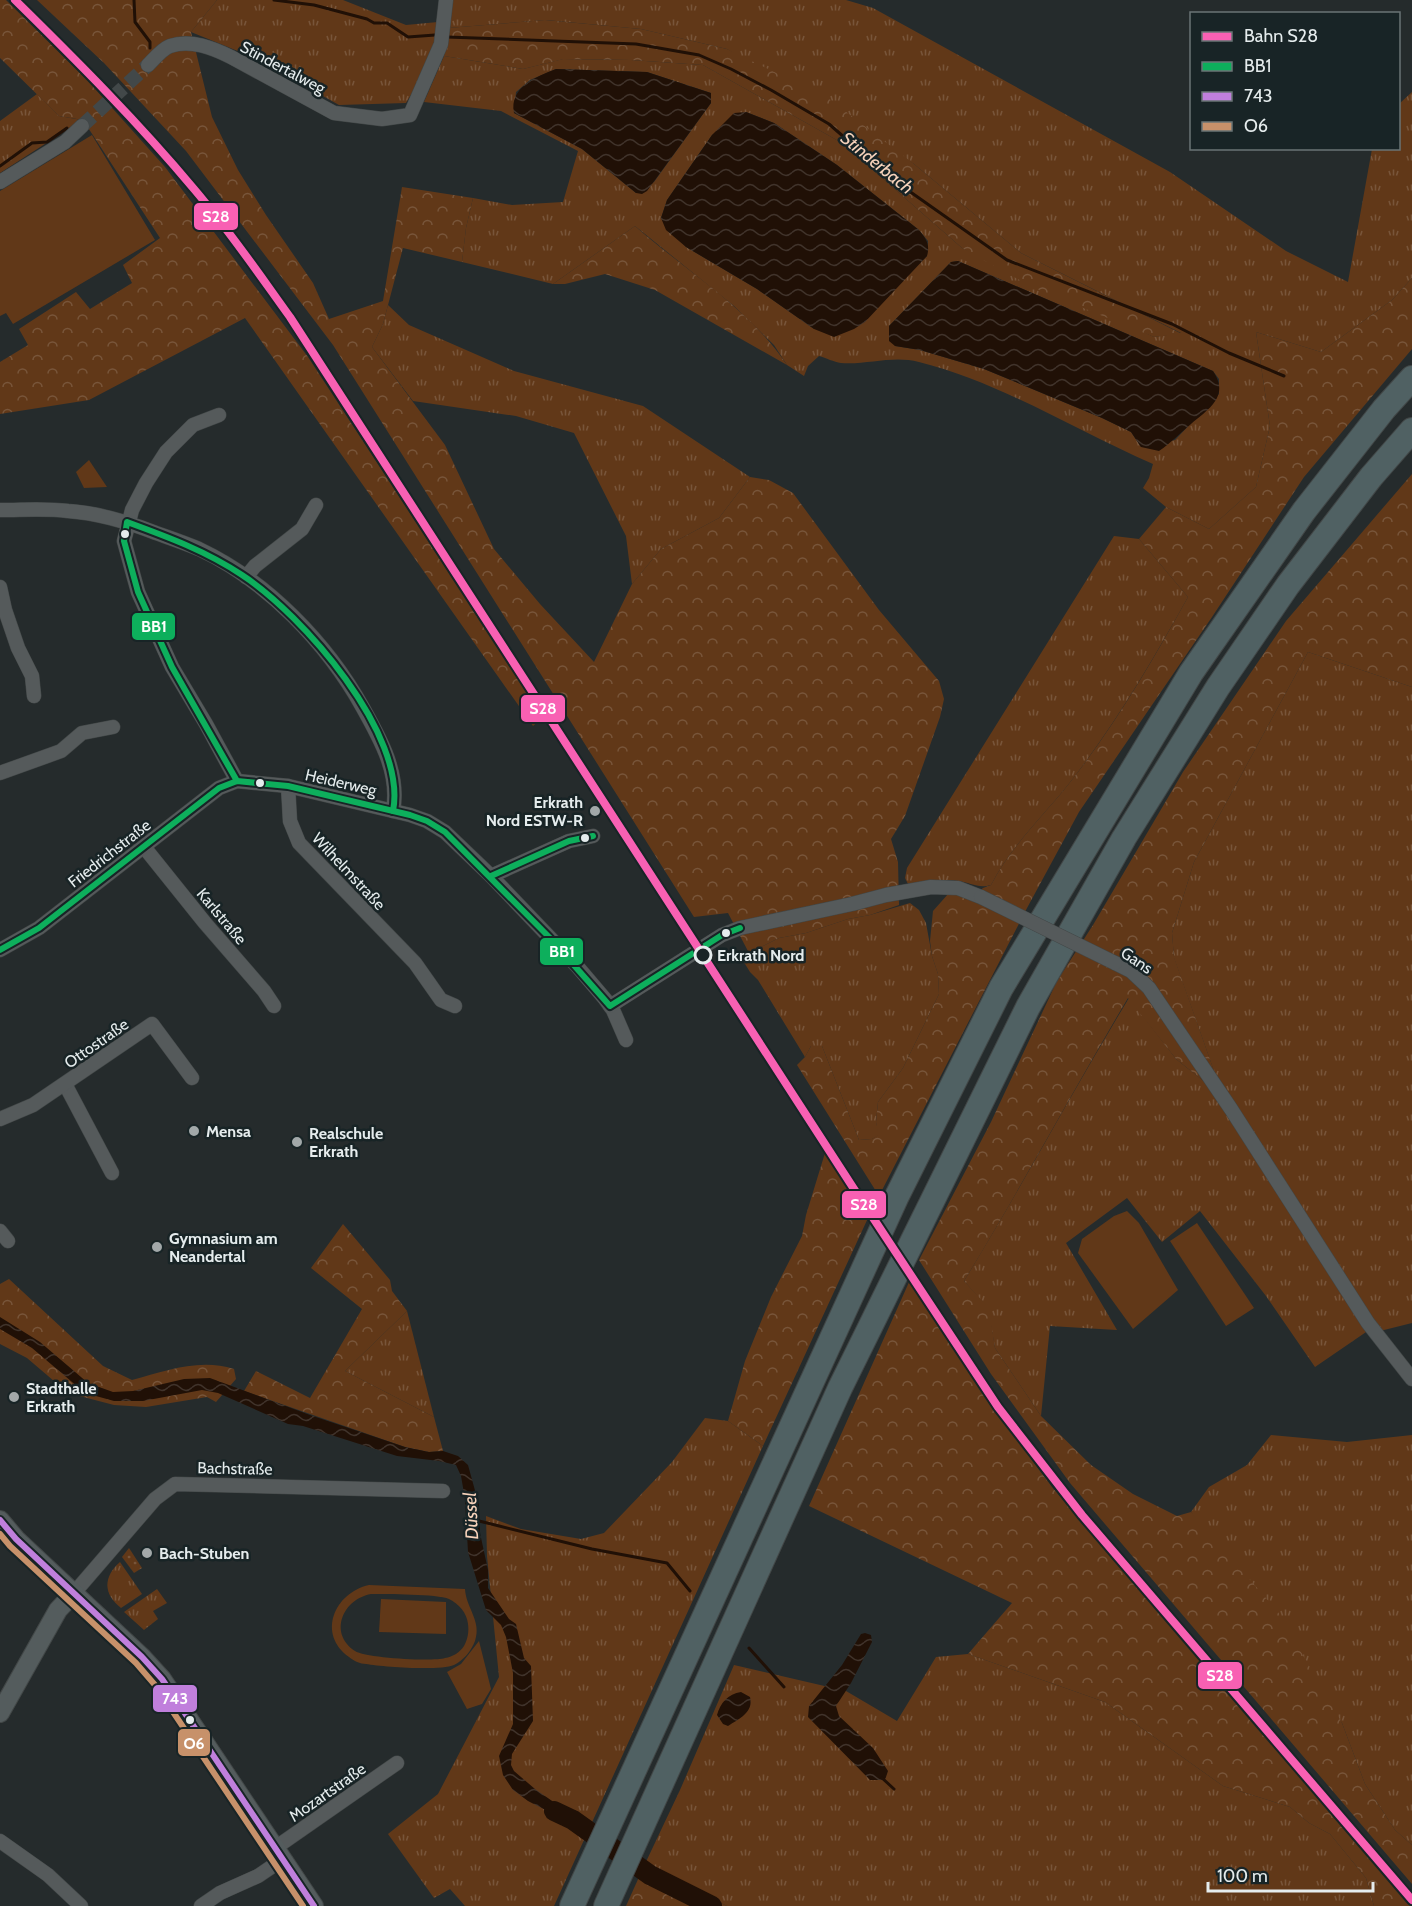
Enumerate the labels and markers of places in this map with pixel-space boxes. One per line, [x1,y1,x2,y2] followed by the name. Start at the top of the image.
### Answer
[119,528,131,540] unlabelled marker
[254,777,266,789] unlabelled marker
[486,793,583,830] place label: Erkrath Nord ESTW-R
[588,804,602,818] marker: Erkrath Nord ESTW-R
[579,832,591,844] unlabelled marker
[720,927,732,939] unlabelled marker
[694,946,712,964] marker: Erkrath Nord
[717,946,804,965] place label: Erkrath Nord
[206,1122,251,1141] place label: Mensa
[187,1124,201,1138] marker: Mensa
[309,1124,383,1161] place label: Realschule Erkrath
[290,1135,304,1149] marker: Realschule Erkrath
[169,1229,278,1266] place label: Gymnasium am Neandertal
[150,1240,164,1254] marker: Gymnasium am Neandertal
[26,1379,97,1416] place label: Stadthalle Erkrath
[7,1390,21,1404] marker: Stadthalle Erkrath
[159,1544,249,1563] place label: Bach-Stuben
[140,1546,154,1560] marker: Bach-Stuben
[184,1714,196,1726] unlabelled marker

